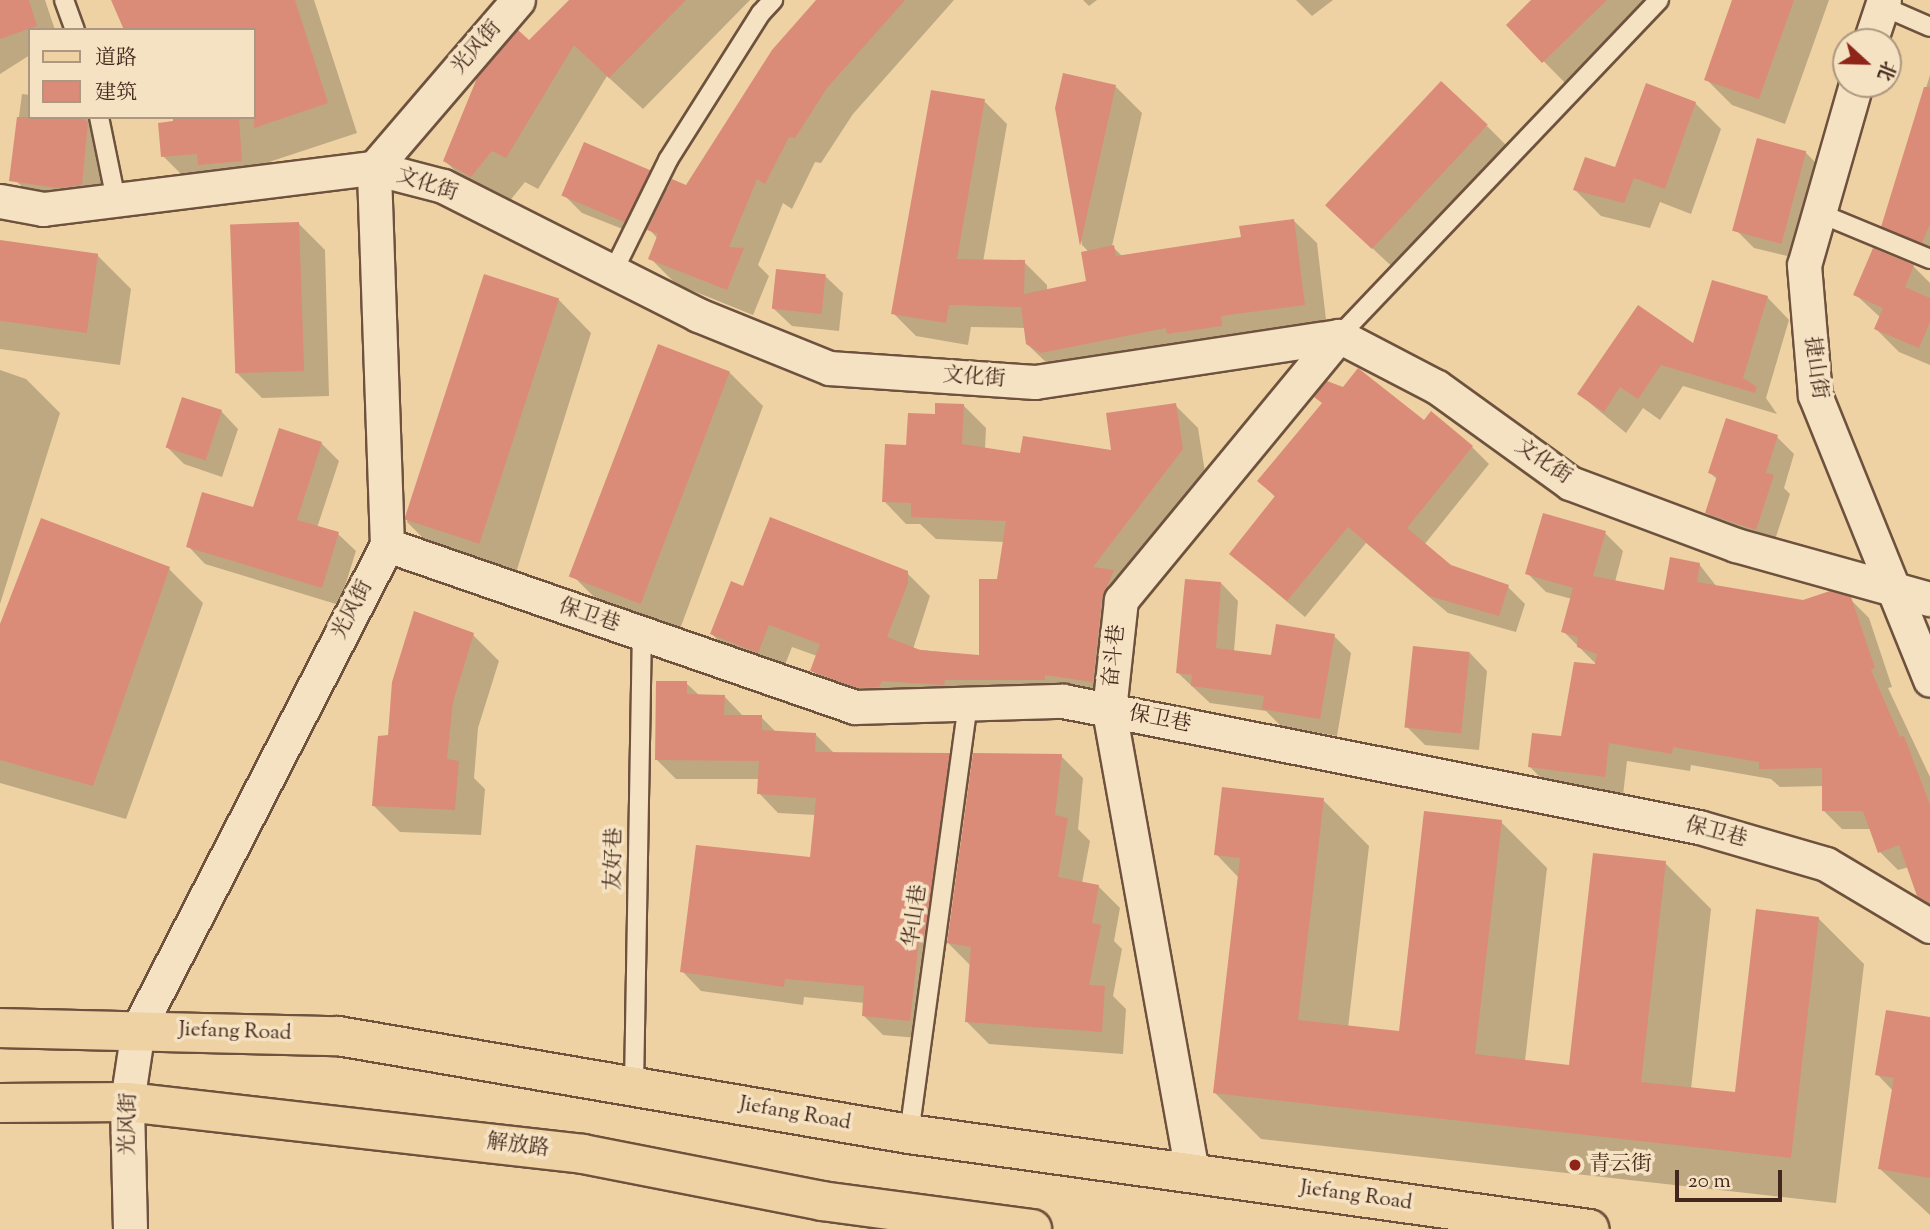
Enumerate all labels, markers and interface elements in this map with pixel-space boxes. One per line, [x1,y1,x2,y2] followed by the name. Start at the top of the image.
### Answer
[447,16,507,80] street label: 光风街
[28,28,256,119] legend
[1832,28,1902,98] north arrow
[95,44,137,74] text: 道路
[1869,56,1901,84] text: 北
[95,79,137,109] text: 建筑
[393,163,461,207] street label: 文化街
[1798,335,1832,401] street label: 捷山街
[942,363,1006,393] street label: 文化街
[1510,434,1576,490] street label: 文化街
[327,576,379,644] street label: 光风街
[555,594,623,638] street label: 保卫巷
[1099,623,1131,689] street label: 奋斗巷
[1127,702,1193,738] street label: 保卫巷
[1682,813,1750,853] street label: 保卫巷
[602,827,628,891] street label: 友好巷
[899,883,933,949] street label: 华山巷
[178,1017,292,1047] street label: Jiefang Road
[116,1092,142,1156] street label: 光风街
[737,1092,853,1136] street label: Jiefang Road
[485,1130,551,1162] street label: 解放路
[1589,1152,1652,1178] place label: 青云街
[1678,1156,1785,1200] scale bar
[1567,1157,1583,1173] marker: 青云街
[1688,1167,1731,1197] text: 20 m
[1298,1176,1414,1216] street label: Jiefang Road

